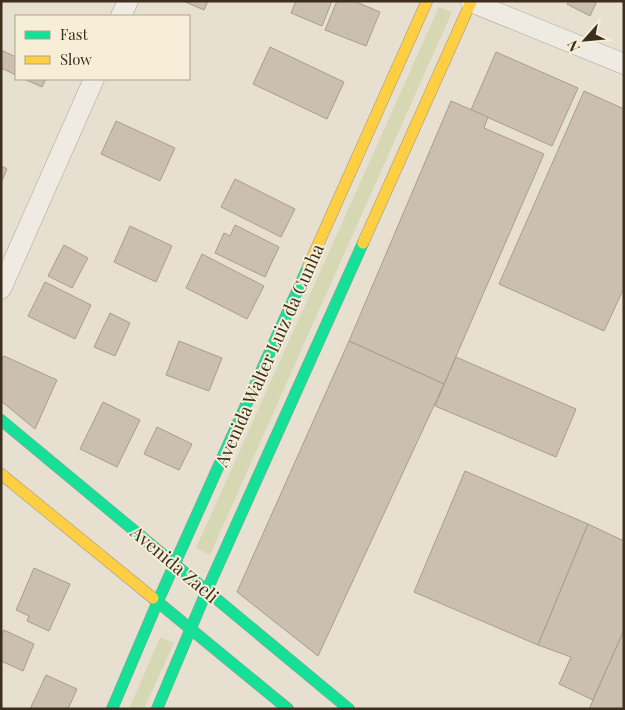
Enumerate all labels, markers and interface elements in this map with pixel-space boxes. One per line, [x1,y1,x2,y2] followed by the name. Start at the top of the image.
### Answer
[15,15,190,80] legend
[560,15,610,65] north arrow
[60,24,89,44] text: Fast
[562,37,584,55] text: N
[60,49,92,69] text: Slow
[209,240,329,471] street label: Avenida Walter Luiz da Cunha
[125,519,224,608] street label: Avenida Zaeli

